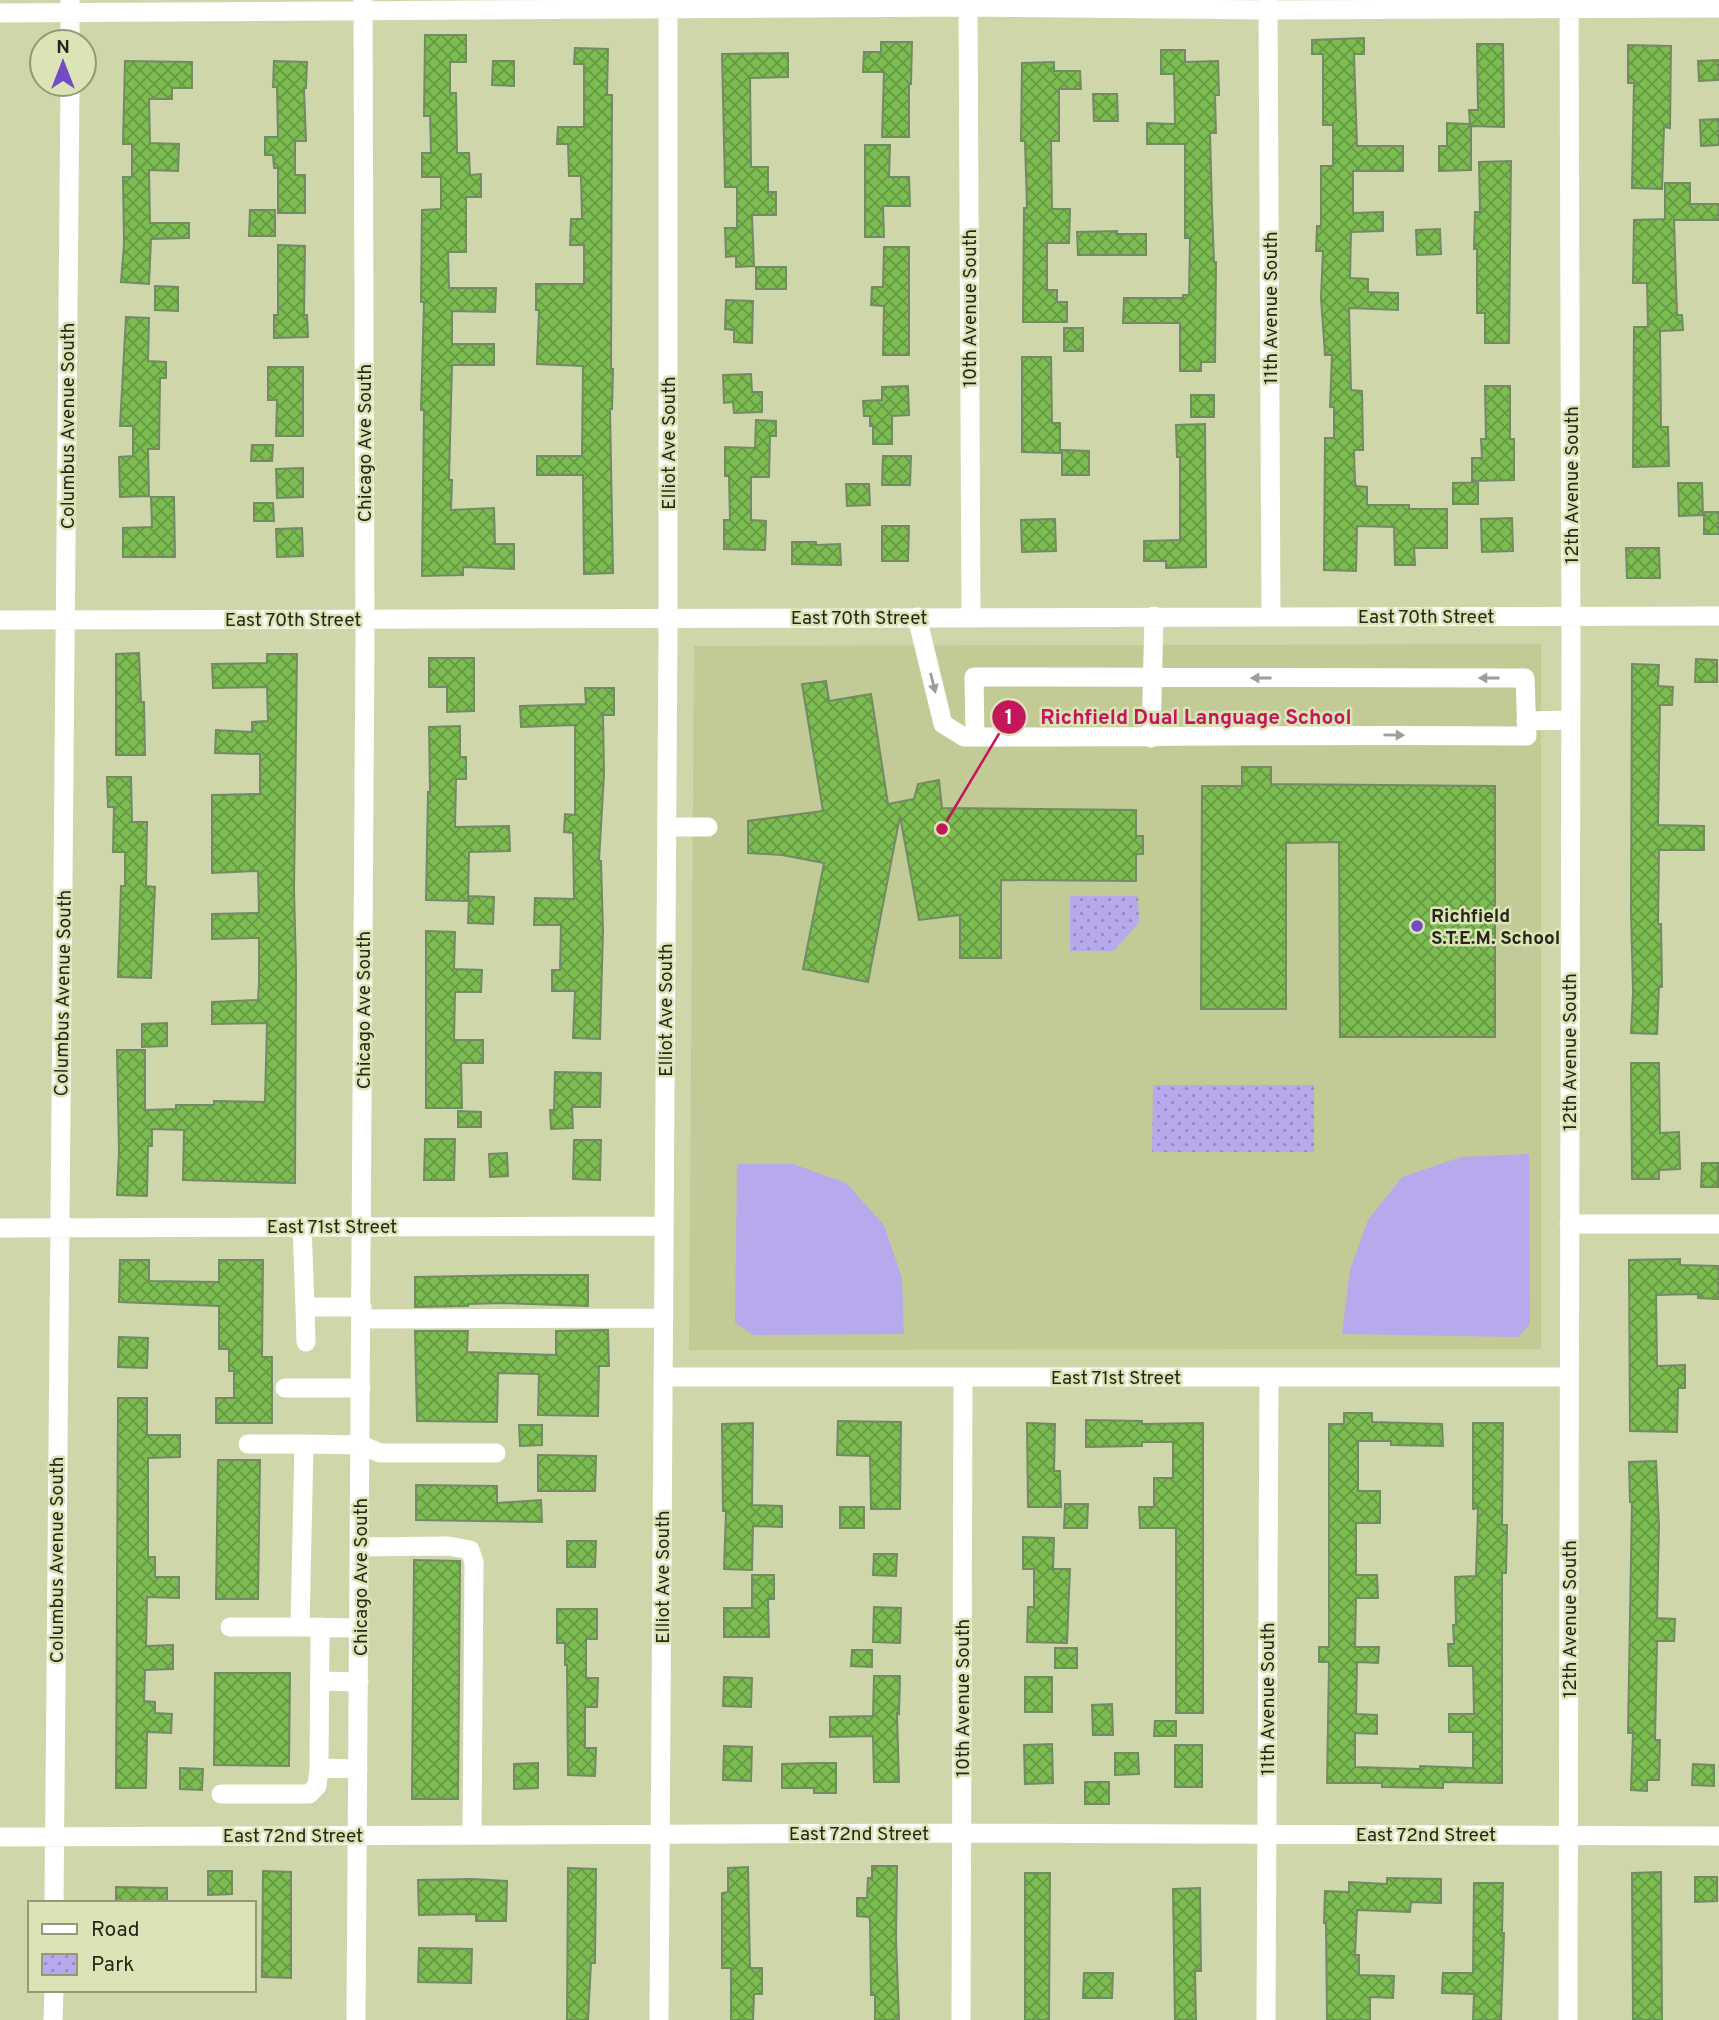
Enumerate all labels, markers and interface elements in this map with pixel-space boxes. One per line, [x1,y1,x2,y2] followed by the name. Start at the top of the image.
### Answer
[28,28,98,98] north arrow
[56,36,70,60] text: N
[959,229,983,387] street label: 10th Avenue South
[1260,231,1284,385] street label: 11th Avenue South
[57,323,81,529] street label: Columbus Avenue South
[354,364,378,522] street label: Chicago Ave South
[658,376,682,510] street label: Elliot Ave South
[1561,406,1585,564] street label: 12th Avenue South
[1358,606,1494,630] street label: East 70th Street
[791,607,927,631] street label: East 70th Street
[225,609,361,633] street label: East 70th Street
[928,672,939,694] one-way arrow
[1250,672,1272,684] one-way arrow
[1478,672,1500,684] one-way arrow
[992,696,1366,738] callout: Richfield Dual Language School
[1005,705,1013,732] text: 1
[1040,705,1352,732] text: Richfield Dual Language School
[1383,729,1405,741] one-way arrow
[50,889,78,1097] street label: Columbus Avenue South
[1431,905,1560,951] place label: Richfield S.T.E.M. School
[1409,918,1425,934] marker: Richfield S.T.E.M. School
[353,931,377,1089] street label: Chicago Ave South
[655,943,679,1077] street label: Elliot Ave South
[1559,973,1583,1131] street label: 12th Avenue South
[267,1216,397,1240] street label: East 71st Street
[1051,1367,1181,1391] street label: East 71st Street
[46,1457,70,1663] street label: Columbus Avenue South
[350,1498,374,1656] street label: Chicago Ave South
[652,1510,676,1644] street label: Elliot Ave South
[1559,1540,1583,1698] street label: 12th Avenue South
[952,1619,976,1777] street label: 10th Avenue South
[1257,1622,1281,1776] street label: 11th Avenue South
[789,1823,929,1847] street label: East 72nd Street
[1356,1824,1496,1848] street label: East 72nd Street
[223,1825,363,1849] street label: East 72nd Street
[28,1901,256,1992] legend
[91,1917,140,1944] text: Road
[91,1952,134,1979] text: Park

